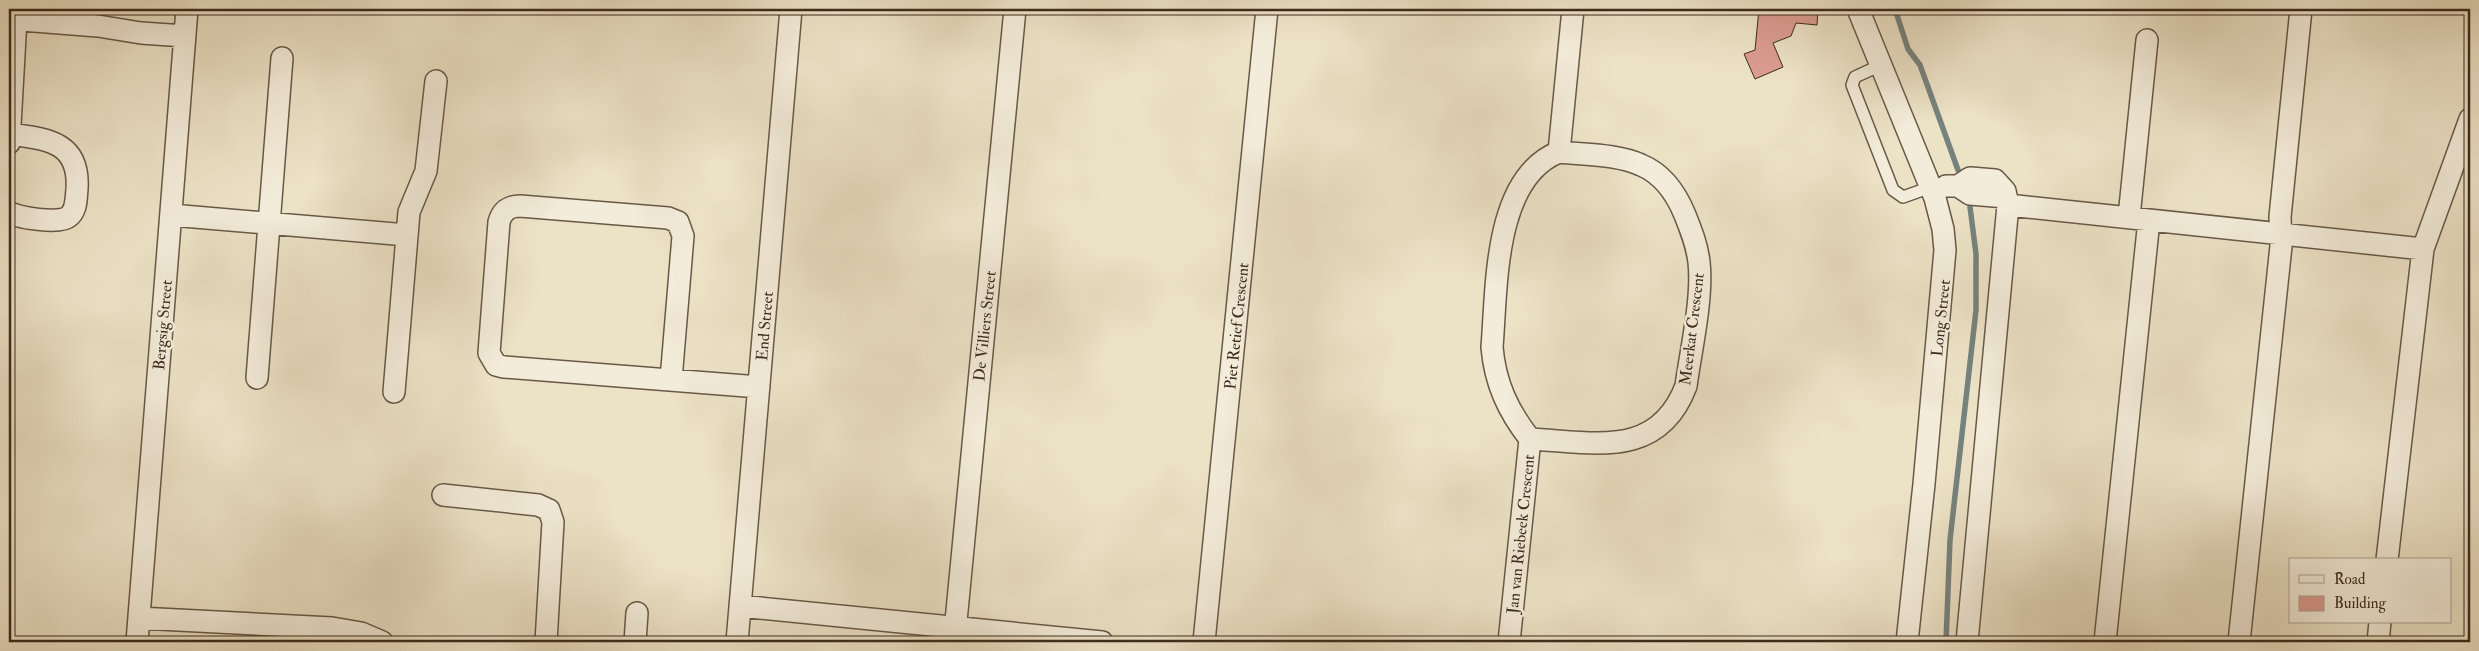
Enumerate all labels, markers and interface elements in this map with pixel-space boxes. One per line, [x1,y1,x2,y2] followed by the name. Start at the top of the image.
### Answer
[1220,262,1254,391] street label: Piet Retief Crescent
[969,270,1001,382] street label: De Villiers Street
[1675,272,1709,387] street label: Meerkat Crescent
[149,279,177,371] street label: Bergsig Street
[1927,279,1955,358] street label: Long Street
[752,291,778,362] street label: End Street
[1503,453,1540,616] street label: Jan van Riebeek Crescent
[2289,558,2452,624] legend
[2334,570,2366,589] text: Road
[2334,594,2386,613] text: Building

